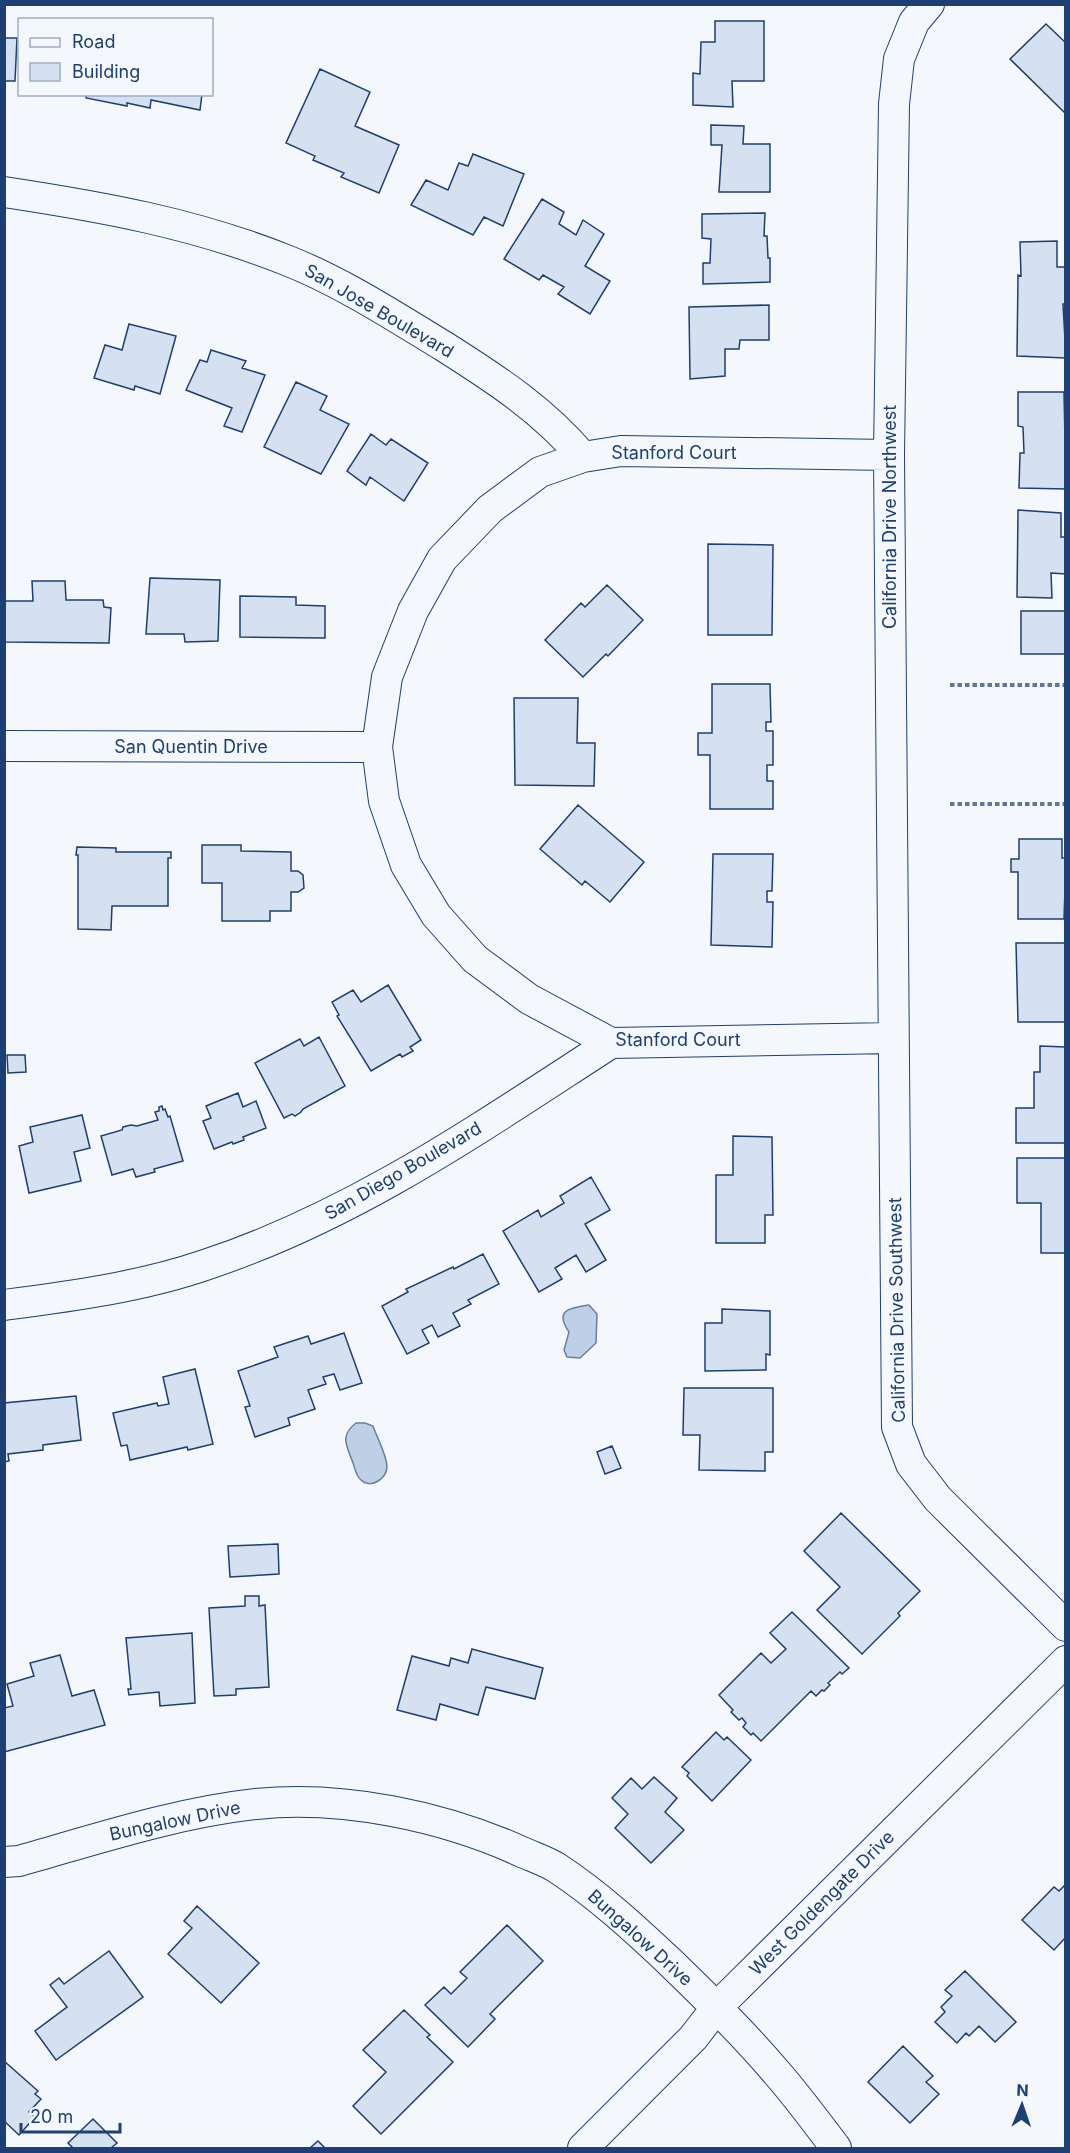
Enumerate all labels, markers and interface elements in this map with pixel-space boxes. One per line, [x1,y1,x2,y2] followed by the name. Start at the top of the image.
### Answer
[18,18,213,96] legend
[72,31,115,52] text: Road
[72,61,140,82] text: Building
[301,259,458,362] street label: San Jose Boulevard
[879,405,900,629] street label: California Drive Northwest
[611,442,737,463] street label: Stanford Court
[114,736,268,757] street label: San Quentin Drive
[615,1029,741,1050] street label: Stanford Court
[321,1117,485,1224] street label: San Diego Boulevard
[884,1197,909,1423] street label: California Drive Southwest
[107,1796,242,1845] street label: Bungalow Drive
[745,1826,898,1979] street label: West Goldengate Drive
[584,1885,697,1990] street label: Bungalow Drive
[992,2075,1052,2135] north arrow
[1016,2080,1029,2100] text: N
[21,2096,120,2134] scale bar
[30,2106,73,2127] text: 20 m

